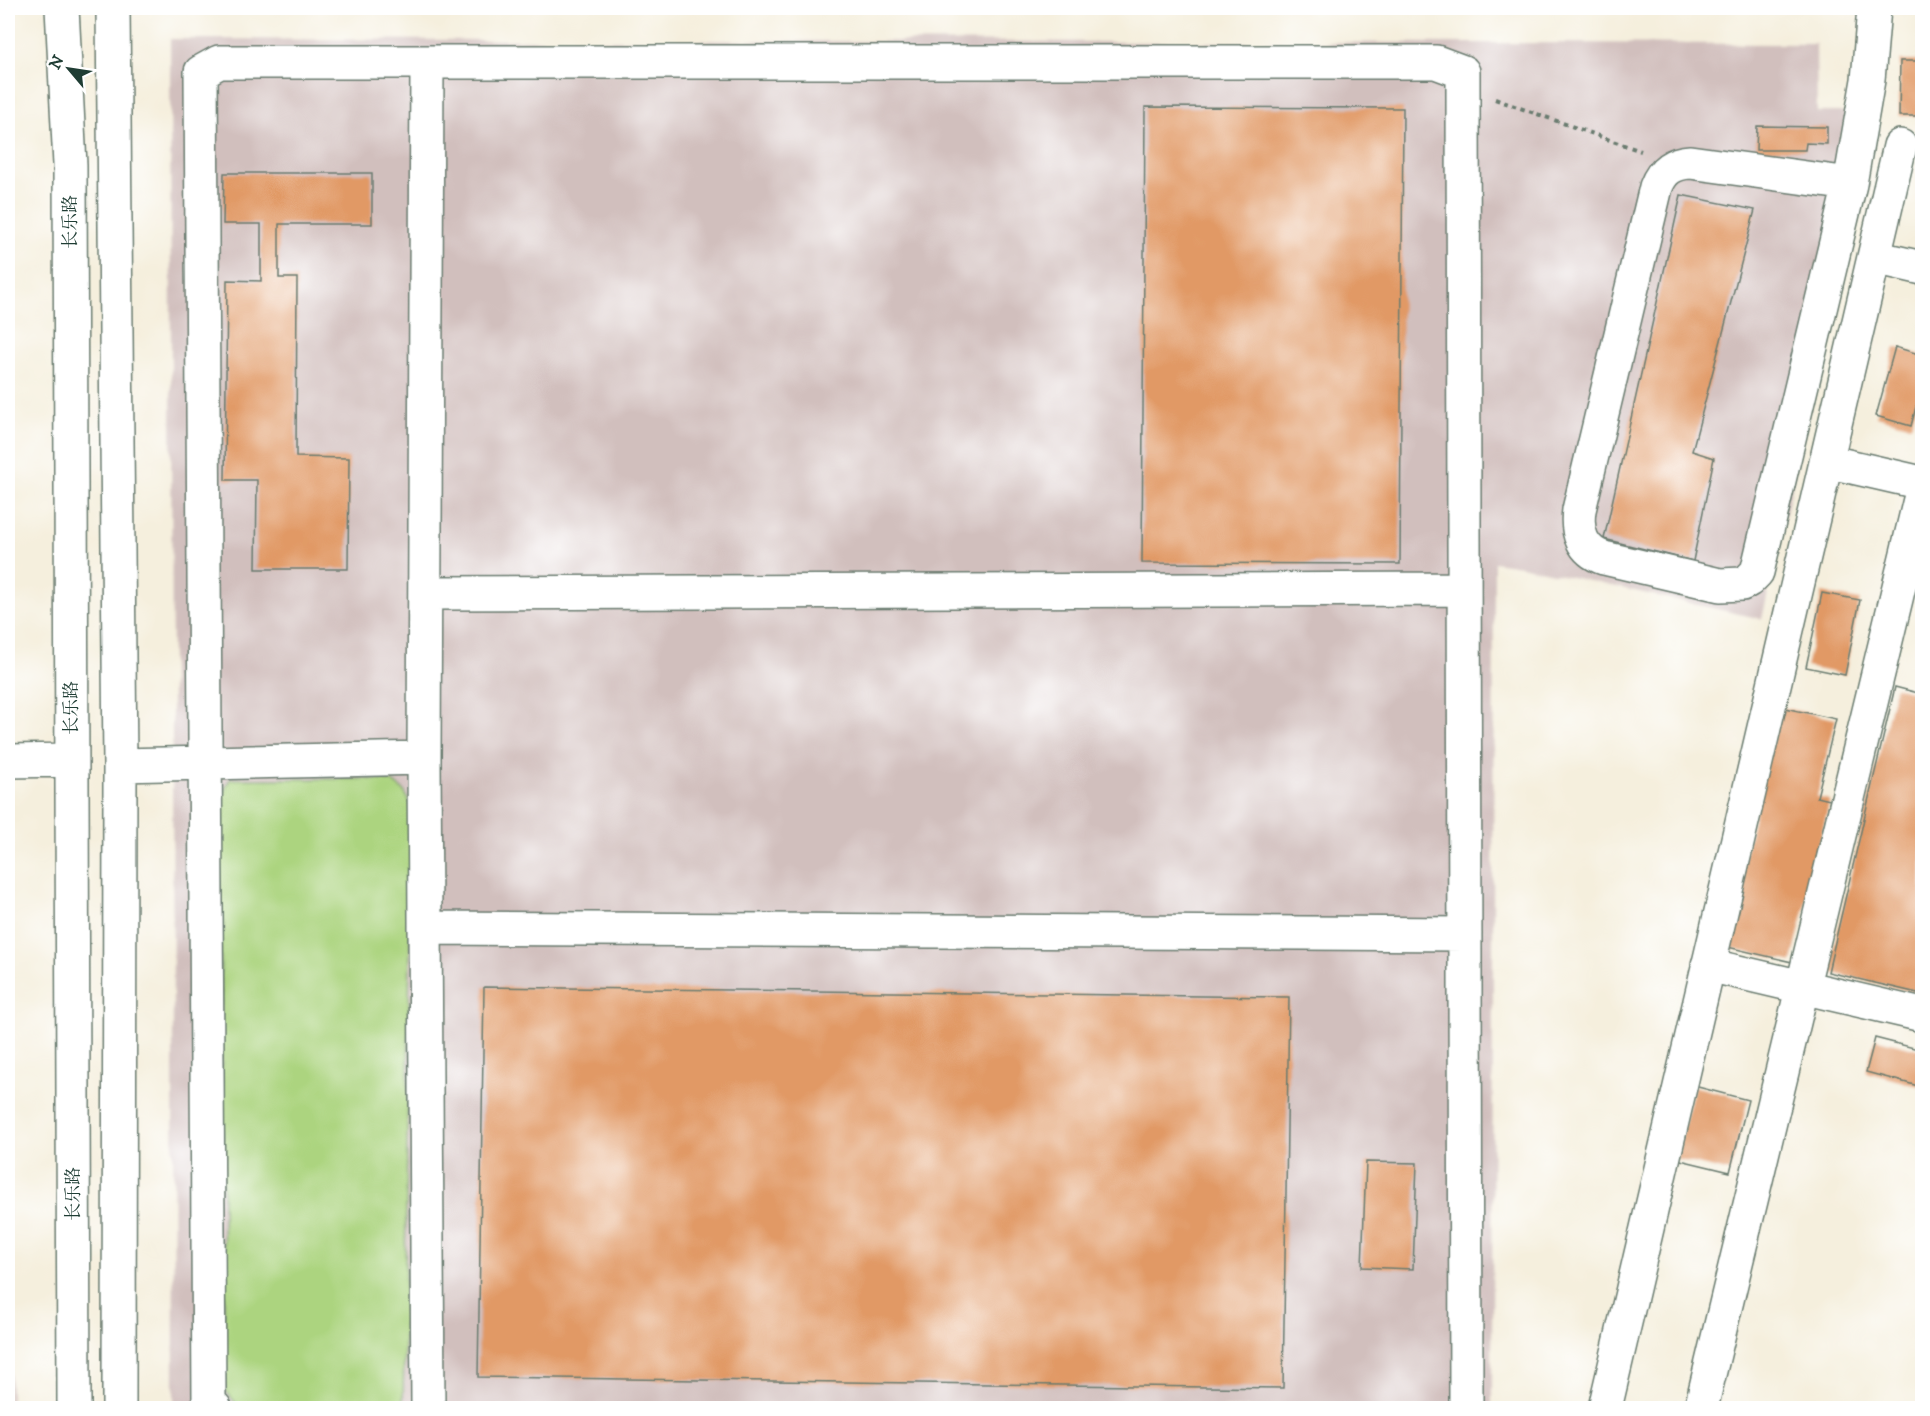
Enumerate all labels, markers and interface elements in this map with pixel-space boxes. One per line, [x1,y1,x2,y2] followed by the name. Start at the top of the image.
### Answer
[39,39,99,99] north arrow
[45,52,69,73] text: N
[60,195,82,249] street label: 长乐路
[61,681,83,735] street label: 长乐路
[63,1167,85,1221] street label: 长乐路

